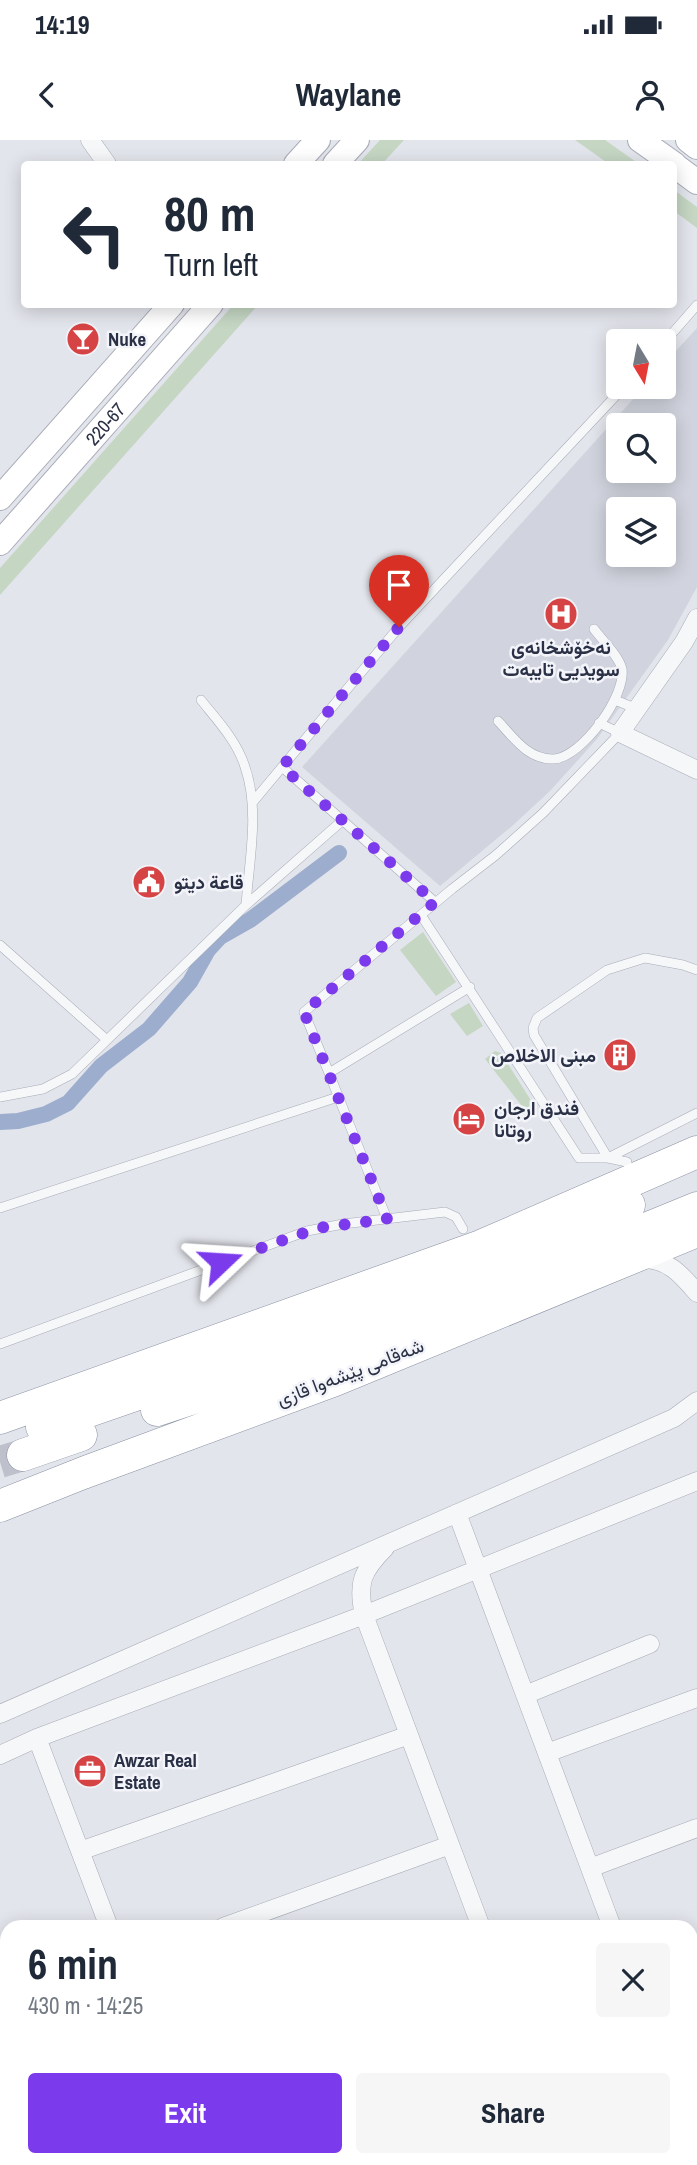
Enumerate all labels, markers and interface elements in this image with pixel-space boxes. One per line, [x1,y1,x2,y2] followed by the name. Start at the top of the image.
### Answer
[35,7,90,42] text: 14:19
[296,73,401,116] text: Waylane
[28,76,66,114] icon: back
[631,76,669,114] icon: person
[164,180,256,246] text: 80 m
[49,189,140,280] icon: left
[164,243,258,286] text: Turn left
[64,320,102,358] bar icon: Nuke
[108,326,146,352] place label: Nuke
[606,329,676,399] north arrow
[606,329,676,567] map controls
[79,397,131,451] street label: 220-67
[606,413,676,483] button: search
[606,497,676,567] button: layers
[369,555,429,627] pin
[380,566,418,604] icon: arrive
[542,595,580,633] hospital icon: نەخۆشخانەی سویدیی تایبەت
[502,634,620,682] place label: نەخۆشخانەی سویدیی تایبەت
[130,863,168,901] public building icon: قاعة ديتو
[174,869,244,895] place label: قاعة ديتو
[601,1036,639,1074] building icon: مبنى الاخلاص
[491,1042,596,1068] place label: مبنى الاخلاص
[494,1095,579,1143] place label: فندق ارجان روتانا
[450,1100,488,1138] hotel icon: فندق ارجان روتانا
[184,1225,258,1299] position arrow
[273,1332,428,1413] street label: شەقامی پێشەوا قازی
[114,1747,197,1795] place label: Awzar Real Estate
[71,1752,109,1790] office icon: Awzar Real Estate
[28,1936,118,1992] text: 6 min
[596,1943,670,2017] button: close
[28,1990,143,2021] text: 430 m · 14:25
[28,2073,342,2153] button: Exit
[356,2073,670,2153] button: Share

